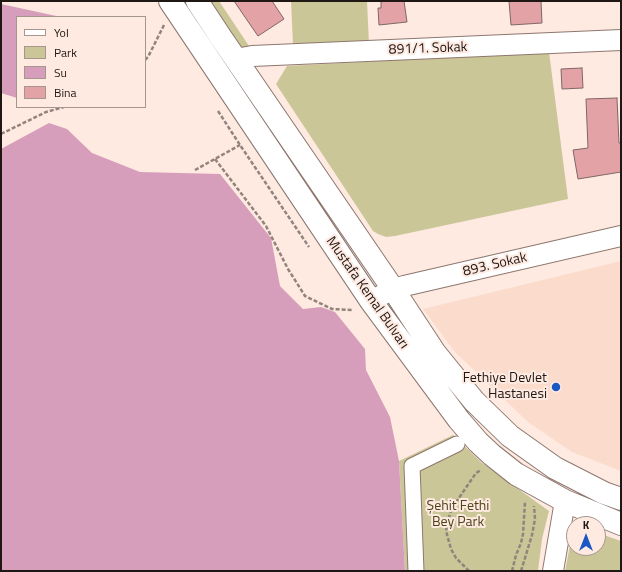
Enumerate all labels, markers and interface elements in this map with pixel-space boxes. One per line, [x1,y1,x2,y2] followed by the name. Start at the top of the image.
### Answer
[16,16,146,108] legend
[54,23,69,42] text: Yol
[388,39,468,59] street label: 891/1. Sokak
[54,43,77,62] text: Park
[54,63,67,82] text: Su
[54,83,76,102] text: Bina
[322,234,412,352] street label: Mustafa Kemal Bulvarı
[461,250,529,280] street label: 893. Sokak
[463,371,547,404] place label: Fethiye Devlet Hastanesi
[550,381,562,393] marker: Fethiye Devlet Hastanesi
[427,499,489,532] park label: Şehit Fethi Bey Park
[566,516,606,556] north arrow
[583,517,589,533] text: K

